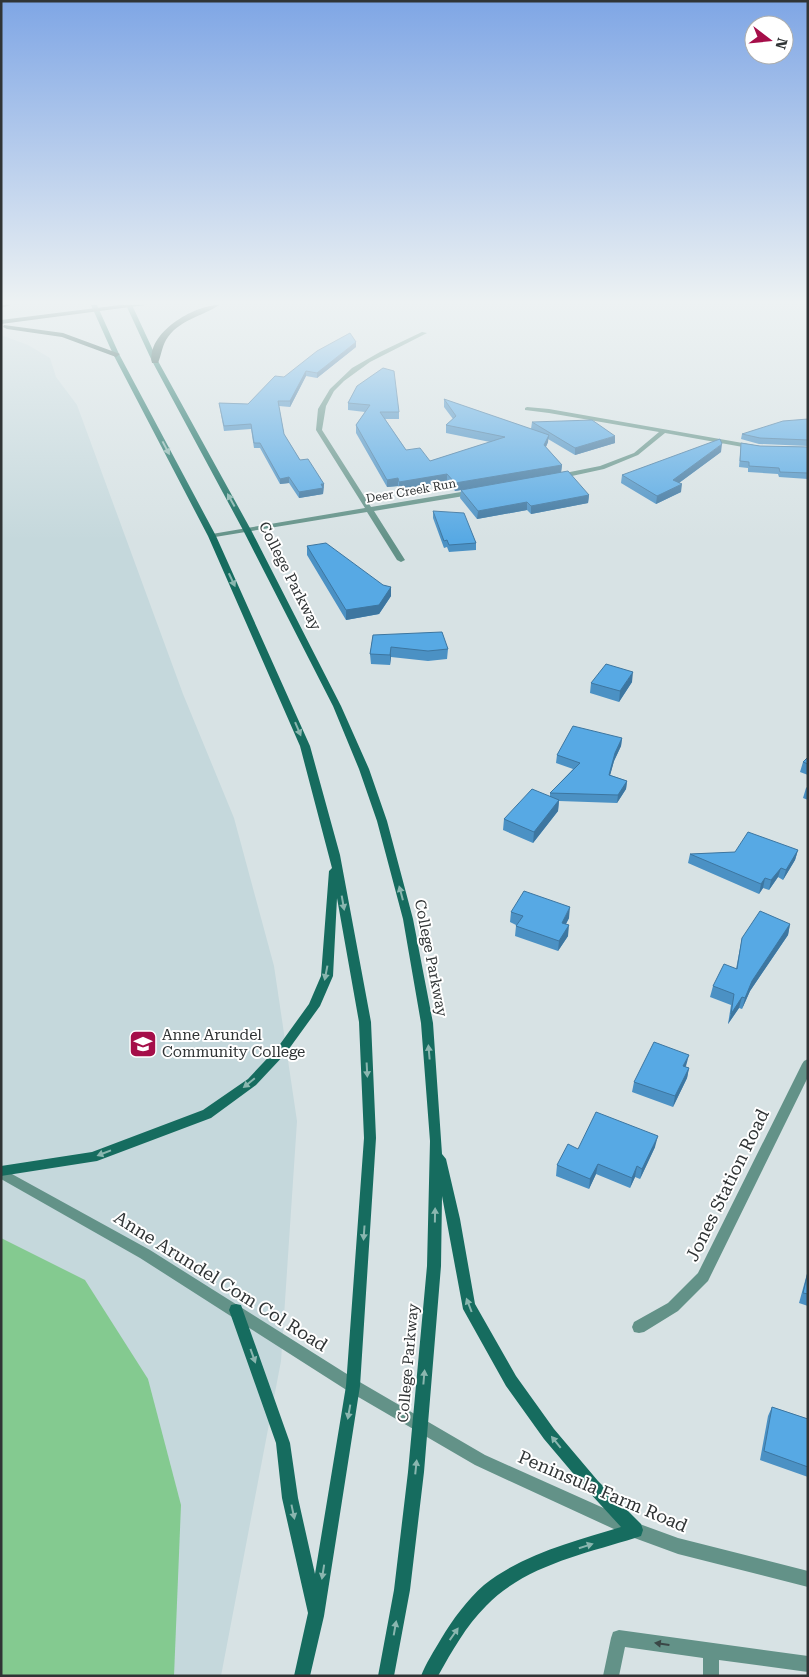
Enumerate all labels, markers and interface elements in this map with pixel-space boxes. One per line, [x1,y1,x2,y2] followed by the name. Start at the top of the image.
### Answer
[744,15,794,65] north arrow
[772,36,791,51] text: N
[162,441,170,455] one-way arrow
[365,476,457,506] street label: Deer Creek Run
[226,493,235,507] one-way arrow
[255,519,325,633] street label: College Parkway
[228,573,236,587] one-way arrow
[294,721,302,736] one-way arrow
[397,885,405,900] one-way arrow
[340,895,348,911] one-way arrow
[411,898,451,1018] street label: College Parkway
[322,965,330,981] one-way arrow
[162,1026,305,1061] place label: Anne Arundel Community College
[128,1029,158,1059] school or university icon: Anne Arundel Community College
[425,1044,433,1060] one-way arrow
[363,1063,371,1079] one-way arrow
[243,1078,256,1089] one-way arrow
[681,1105,773,1265] street label: Jones Station Road
[96,1149,111,1157] one-way arrow
[110,1206,332,1356] street label: Anne Arundel Com Col Road
[431,1206,439,1222] one-way arrow
[359,1225,367,1241] one-way arrow
[465,1297,473,1312] one-way arrow
[394,1303,422,1423] street label: College Parkway
[249,1349,257,1364] one-way arrow
[420,1368,428,1384] one-way arrow
[344,1404,352,1420] one-way arrow
[551,1436,562,1449] one-way arrow
[515,1446,691,1536] street label: Peninsula Farm Road
[412,1458,420,1474] one-way arrow
[289,1505,297,1520] one-way arrow
[578,1542,593,1550] one-way arrow
[318,1565,326,1581] one-way arrow
[391,1620,399,1635] one-way arrow
[449,1627,459,1641] one-way arrow
[654,1640,670,1648] one-way arrow

